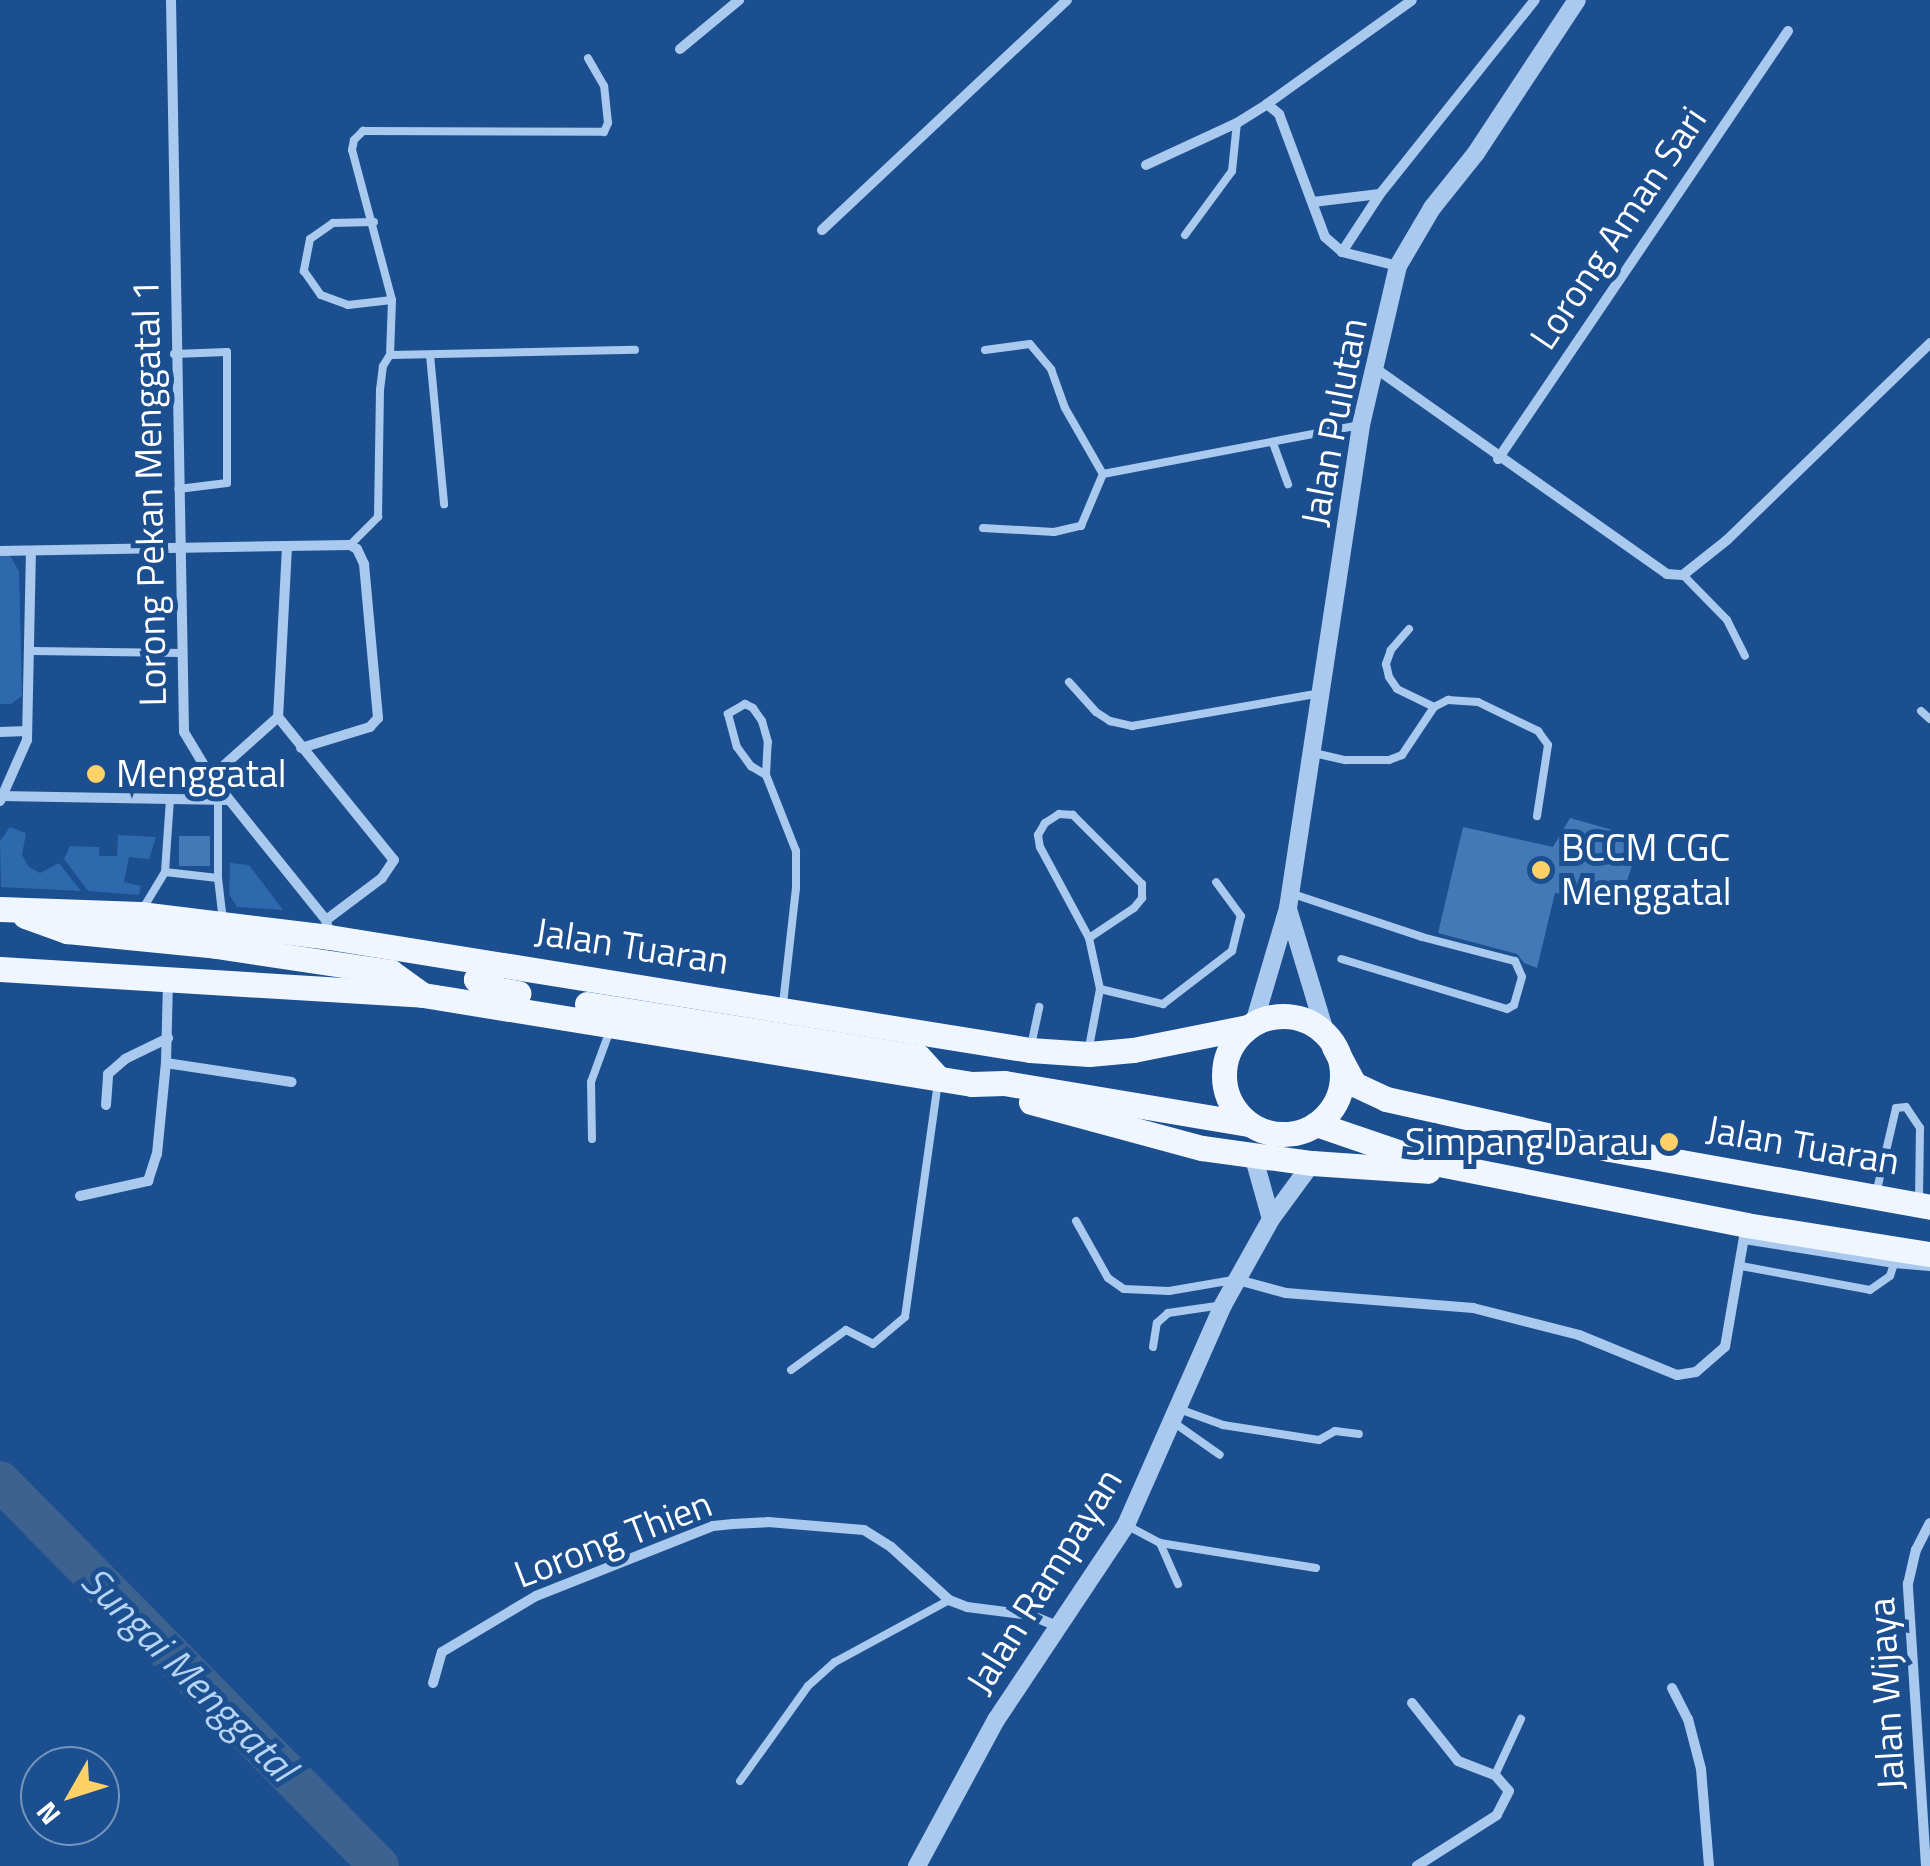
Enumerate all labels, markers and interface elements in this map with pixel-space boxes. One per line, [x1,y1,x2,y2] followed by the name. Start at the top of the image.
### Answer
[1520,98,1716,358] street label: Lorong Aman Sari
[122,279,176,707] street label: Lorong Pekan Menggatal 1
[1291,314,1377,530] street label: Jalan Pulutan
[116,751,287,797] place label: Menggatal
[85,763,107,785] marker: Menggatal
[1561,825,1732,914] place label: BCCM CGC Menggatal
[1530,859,1552,881] marker: BCCM CGC Menggatal
[532,908,732,984] street label: Jalan Tuaran
[1703,1106,1903,1184] street label: Jalan Tuaran
[1405,1119,1649,1165] place label: Simpang Darau
[1658,1131,1680,1153] marker: Simpang Darau
[957,1460,1131,1702] street label: Jalan Rampayan
[508,1481,718,1597] street label: Lorong Thien
[72,1557,306,1791] water label: Sungai Menggatal
[1858,1597,1914,1791] street label: Jalan Wijaya
[20,1746,120,1846] north arrow
[25,1793,71,1835] text: N

